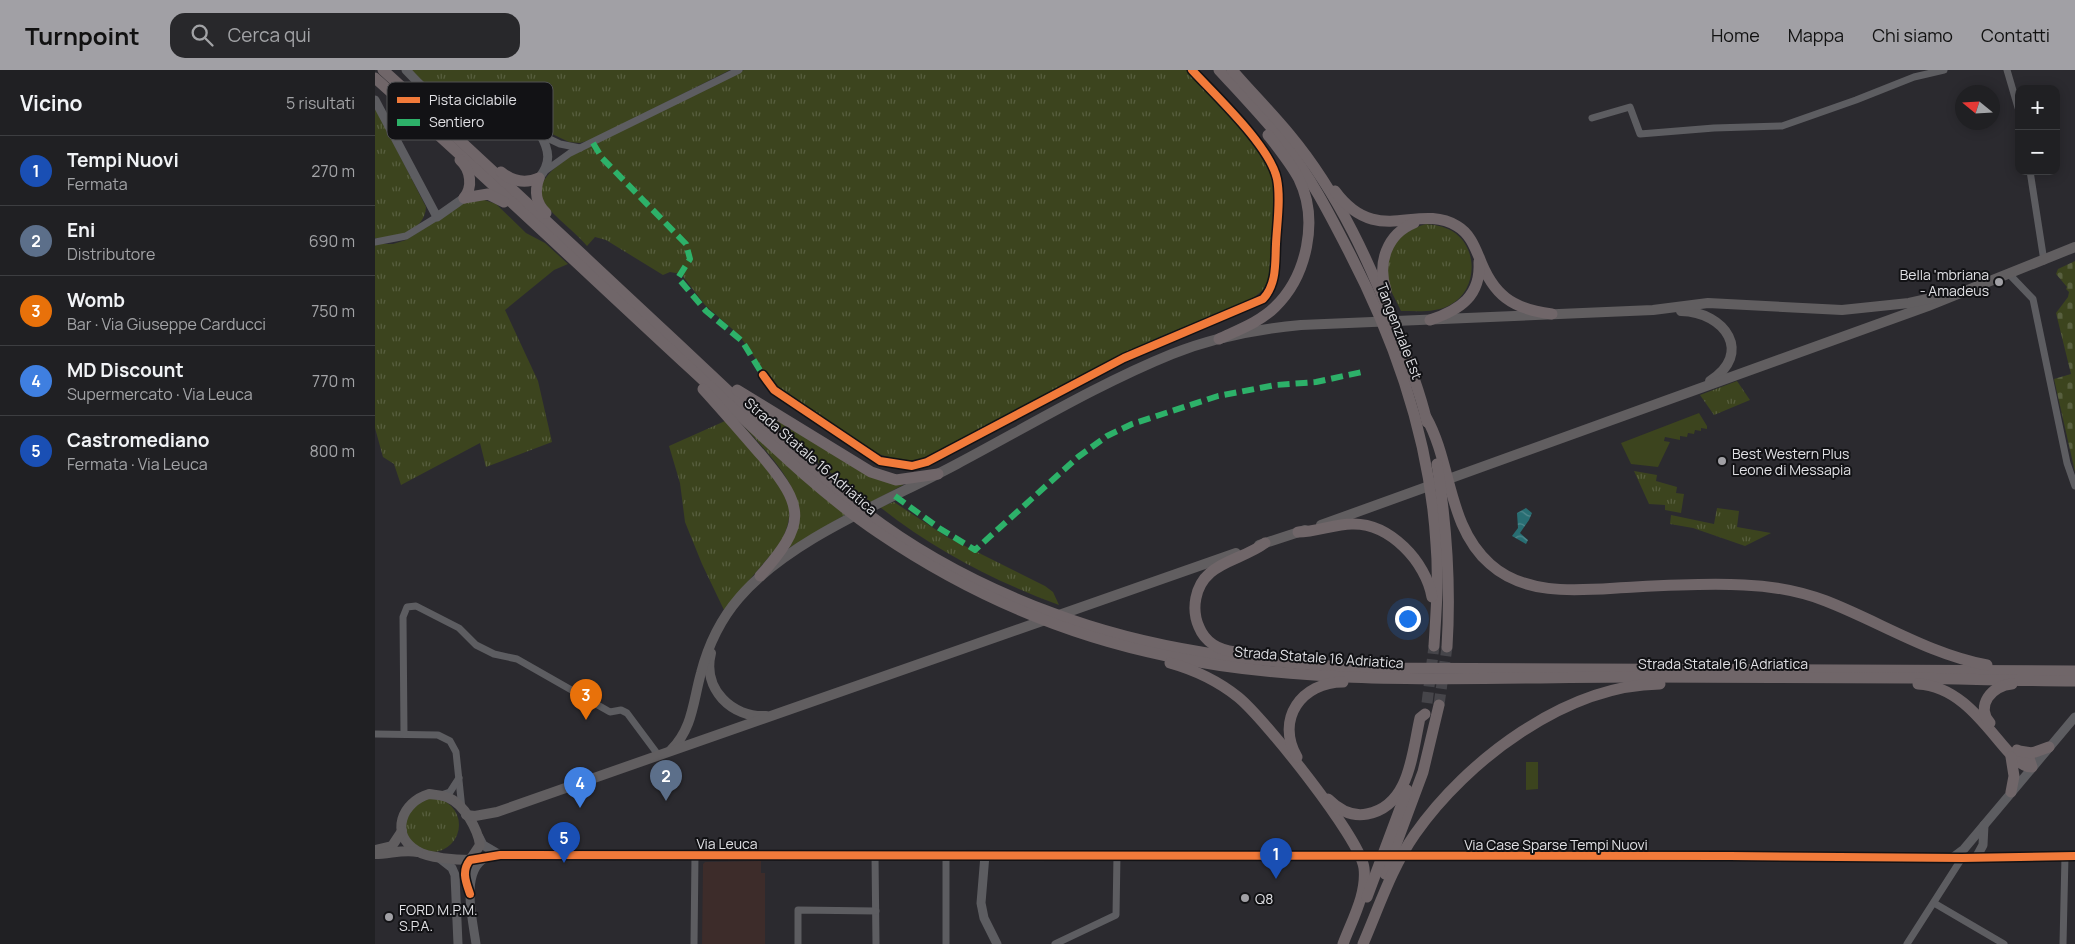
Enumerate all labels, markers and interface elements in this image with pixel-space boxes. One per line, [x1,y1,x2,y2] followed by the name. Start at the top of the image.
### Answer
[170,13,520,58] search box
[25,19,140,52] text: Turnpoint
[188,21,216,49] icon: search
[228,22,311,48] text: Cerca qui
[1711,23,1760,47] text: Home
[1788,23,1844,47] text: Mappa
[1872,23,1953,47] text: Chi siamo
[1981,23,2050,47] text: Contatti
[387,82,553,140] legend
[1955,85,2000,130] north arrow
[2015,85,2060,175] map controls
[2015,85,2060,130] button: +
[20,89,83,117] text: Vicino
[429,90,517,109] text: Pista ciclabile
[286,92,355,114] text: 5 risultati
[429,112,484,131] text: Sentiero
[2015,130,2060,175] button: −
[67,147,179,173] text: Tempi Nuovi
[32,160,40,182] text: 1
[311,160,355,182] text: 270 m
[67,173,128,195] text: Fermata
[67,217,95,243] text: Eni
[31,230,41,252] text: 2
[309,230,355,252] text: 690 m
[67,243,155,265] text: Distributore
[1900,265,1989,300] place label: Bella 'mbriana - Amadeus
[1993,276,2005,288] marker: Bella 'mbriana - Amadeus
[1373,280,1427,382] street label: Tangenziale Est
[67,287,125,313] text: Womb
[31,300,41,322] text: 3
[311,300,355,322] text: 750 m
[67,313,266,335] text: Bar · Via Giuseppe Carducci
[67,357,184,383] text: MD Discount
[31,370,41,392] text: 4
[312,370,355,392] text: 770 m
[67,383,253,405] text: Supermercato · Via Leuca
[741,393,881,519] street label: Strada Statale 16 Adriatica
[67,427,209,453] text: Castromediano
[31,440,41,462] text: 5
[309,440,355,462] text: 800 m
[1732,444,1851,479] place label: Best Western Plus Leone di Messapia
[67,453,208,475] text: Fermata · Via Leuca
[1716,455,1728,467] marker: Best Western Plus Leone di Messapia
[1395,606,1421,632] your location
[1234,642,1404,672] street label: Strada Statale 16 Adriatica
[1638,654,1808,673] street label: Strada Statale 16 Adriatica
[570,679,602,720] pin: 3
[650,760,682,801] pin: 2
[564,767,596,808] pin: 4
[548,822,580,863] pin: 5
[696,834,758,853] street label: Via Leuca
[1464,835,1648,854] street label: Via Case Sparse Tempi Nuovi
[1260,838,1292,879] pin: 1
[1255,889,1273,908] place label: Q8
[1239,892,1251,904] marker: Q8
[399,900,478,935] place label: FORD M.P.M. S.P.A.
[383,911,395,923] marker: FORD M.P.M. S.P.A.

